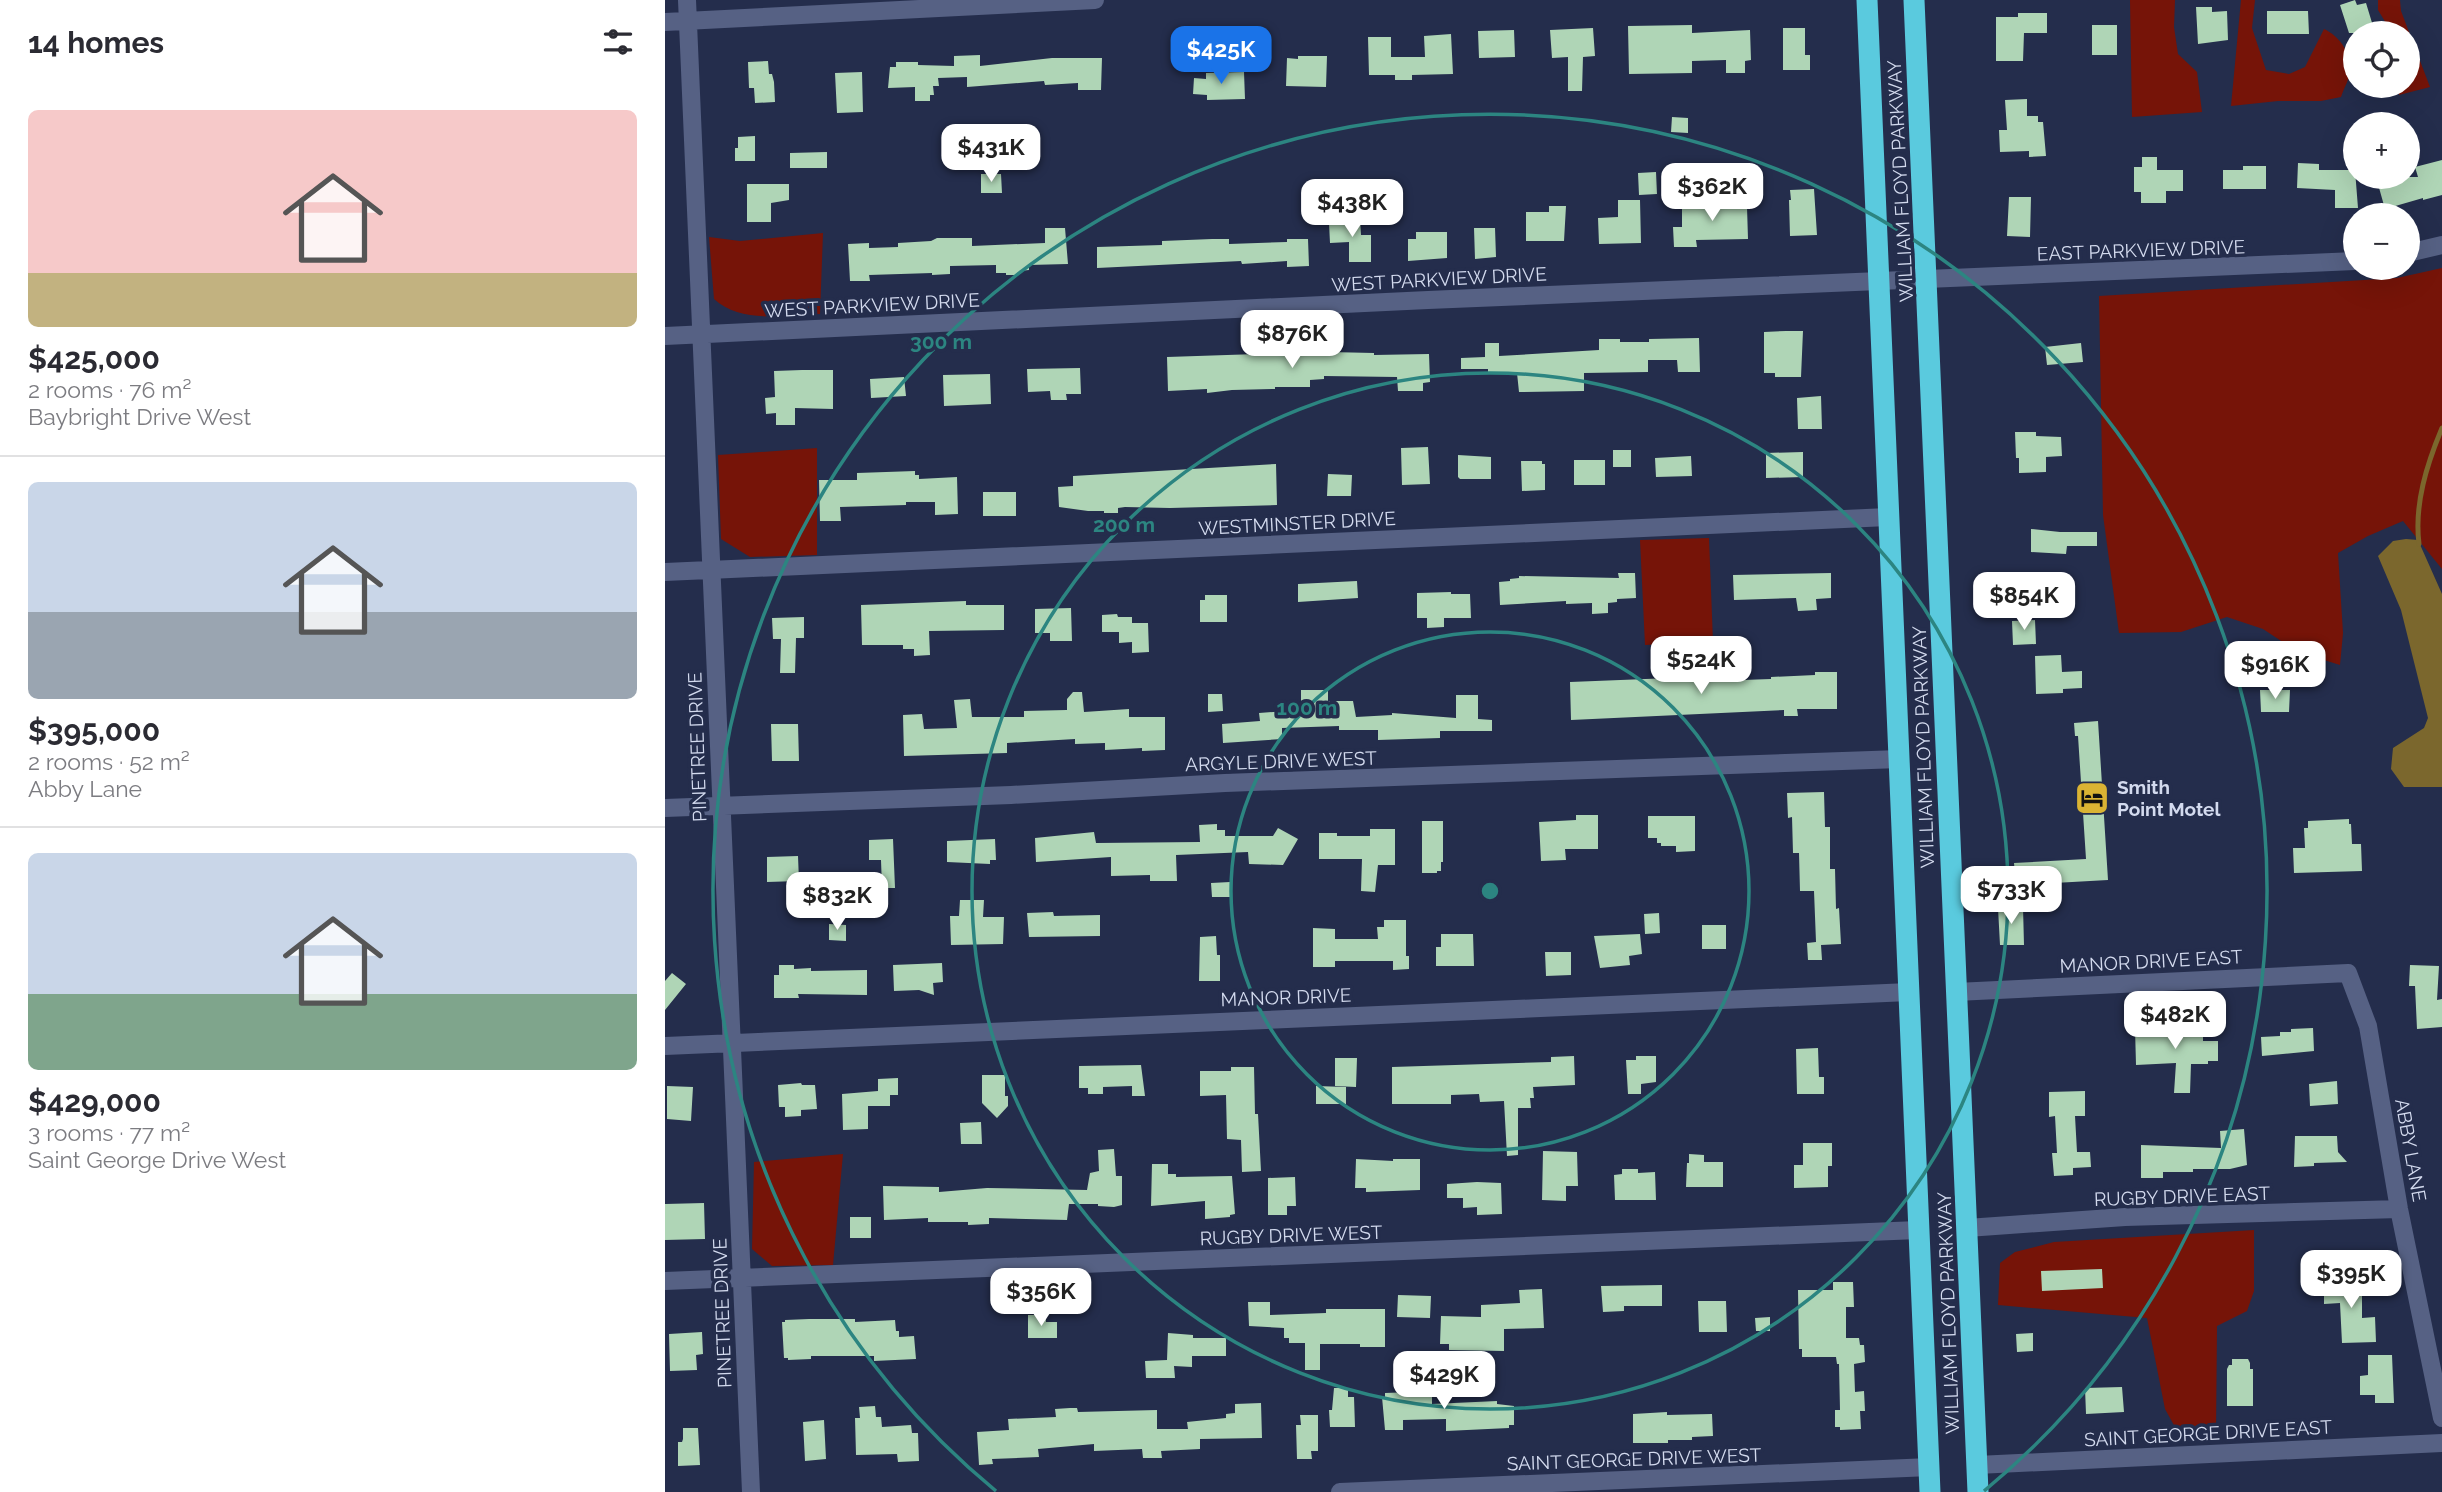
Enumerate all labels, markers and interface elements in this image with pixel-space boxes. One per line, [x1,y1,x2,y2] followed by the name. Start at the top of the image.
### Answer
[2343,21,2420,280] map controls
[2343,21,2420,98] button: locate
[599,23,637,61] icon: filters
[28,25,164,60] text: 14 homes
[1172,27,1270,86] pin: $425K
[1187,35,1255,62] text: $425K
[1883,59,1917,303] street label: WILLIAM FLOYD PARKWAY
[2343,112,2420,189] button: +
[942,124,1040,184] pin: $431K
[957,133,1025,160] text: $431K
[270,155,396,281] icon: home
[1663,164,1761,223] pin: $362K
[1677,172,1747,199] text: $362K
[1303,180,1401,239] pin: $438K
[1317,188,1387,215] text: $438K
[2343,203,2420,280] button: −
[2036,235,2246,265] street label: EAST PARKVIEW DRIVE
[1331,262,1547,296] street label: WEST PARKVIEW DRIVE
[764,288,980,322] street label: WEST PARKVIEW DRIVE
[1243,310,1341,370] pin: $876K
[1257,319,1327,346] text: $876K
[910,329,972,354] text: 300 m
[28,341,160,376] text: $425,000
[28,376,191,403] text: 2 rooms · 76 m²
[28,403,251,430] text: Baybright Drive West
[1198,507,1396,539] street label: WESTMINSTER DRIVE
[1093,512,1155,537] text: 200 m
[270,527,396,653] icon: home
[1975,572,2073,632] pin: $854K
[1989,581,2059,608] text: $854K
[1908,625,1938,869] street label: WILLIAM FLOYD PARKWAY
[1652,636,1750,696] pin: $524K
[2226,642,2324,701] pin: $916K
[1667,645,1735,672] text: $524K
[2241,650,2309,677] text: $916K
[683,672,711,822] street label: PINETREE DRIVE
[1277,695,1337,720] text: 100 m
[28,713,160,748] text: $395,000
[1185,747,1378,775] street label: ARGYLE DRIVE WEST
[28,748,190,775] text: 2 rooms · 52 m²
[28,775,142,802] text: Abby Lane
[2117,776,2221,820] place label: Smith Point Motel
[2073,779,2111,817] hotel icon: Smith Point Motel
[1962,866,2060,926] pin: $733K
[788,872,886,932] pin: $832K
[1977,875,2045,902] text: $733K
[1478,879,1502,903] centre of rings
[802,881,872,908] text: $832K
[270,898,396,1024] icon: home
[2059,945,2243,977] street label: MANOR DRIVE EAST
[1220,984,1352,1010] street label: MANOR DRIVE
[2126,992,2224,1051] pin: $482K
[2140,1000,2210,1027] text: $482K
[28,1084,161,1119] text: $429,000
[2391,1097,2431,1203] street label: ABBY LANE
[28,1119,190,1146] text: 3 rooms · 77 m²
[28,1146,286,1173] text: Saint George Drive West
[2094,1182,2271,1210] street label: RUGBY DRIVE EAST
[1933,1191,1963,1435] street label: WILLIAM FLOYD PARKWAY
[1199,1221,1383,1249] street label: RUGBY DRIVE WEST
[708,1238,736,1388] street label: PINETREE DRIVE
[2302,1250,2400,1310] pin: $395K
[2317,1259,2385,1286] text: $395K
[992,1268,1090,1328] pin: $356K
[1006,1277,1076,1304] text: $356K
[1395,1352,1493,1411] pin: $429K
[1409,1360,1479,1387] text: $429K
[2083,1415,2333,1450] street label: SAINT GEORGE DRIVE EAST
[1506,1444,1762,1474] street label: SAINT GEORGE DRIVE WEST

